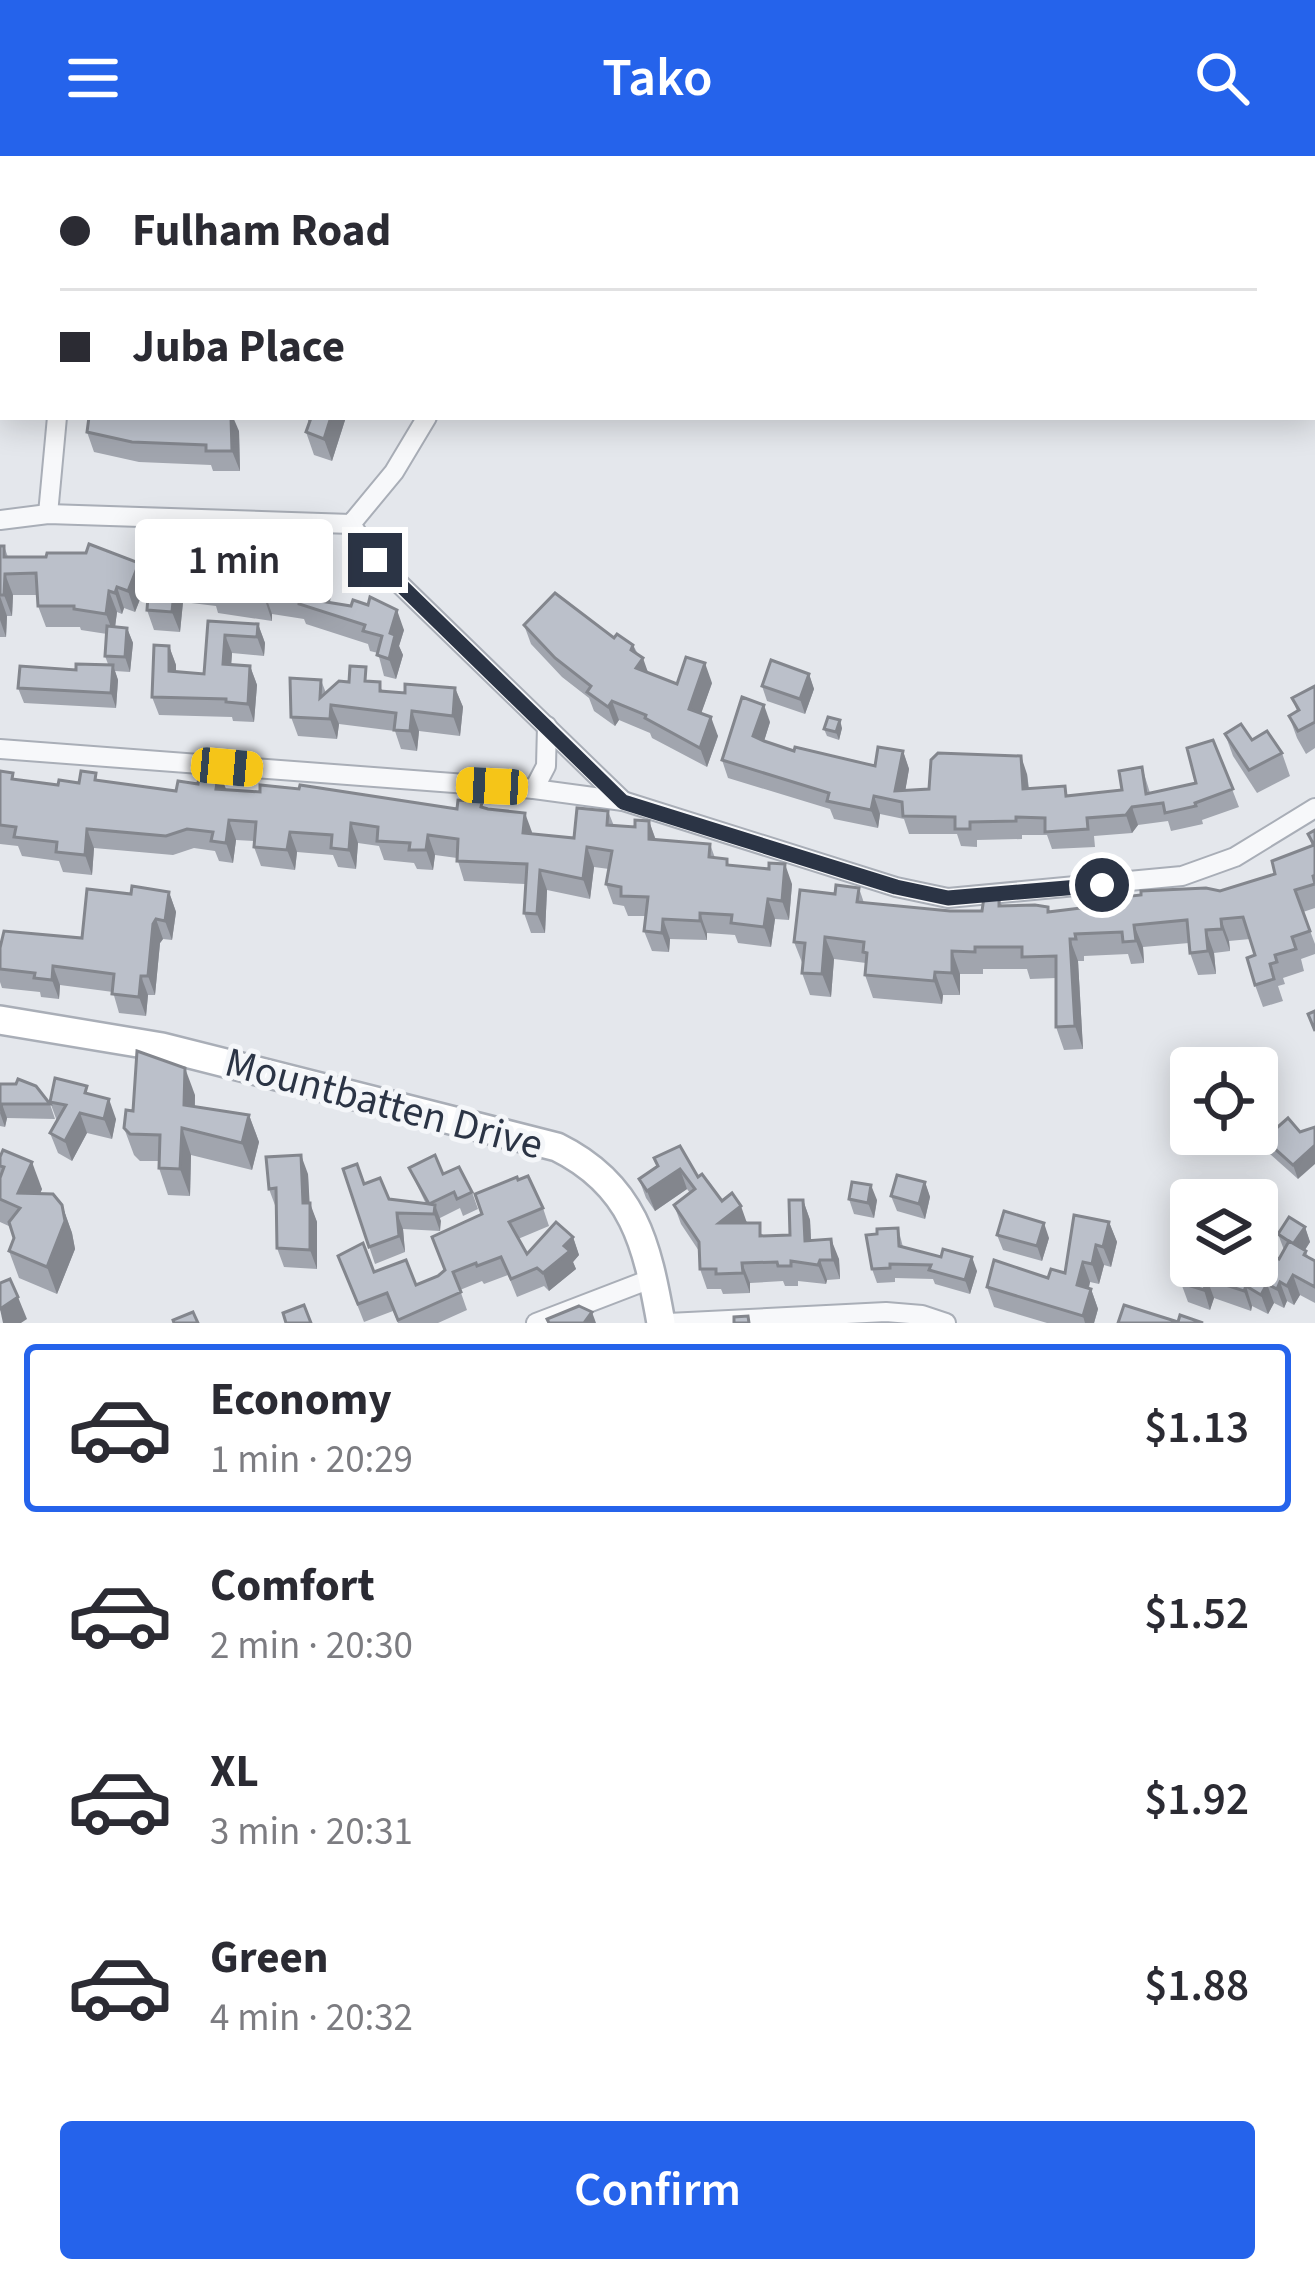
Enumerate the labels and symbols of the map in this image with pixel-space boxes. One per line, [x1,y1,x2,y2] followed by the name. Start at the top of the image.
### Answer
[135,518,333,602] callout: 1 min
[348,533,402,587] route end
[190,746,264,788] car
[455,766,529,806] car
[1075,858,1129,912] route start
[218,1033,550,1175] street label: Mountbatten Drive

